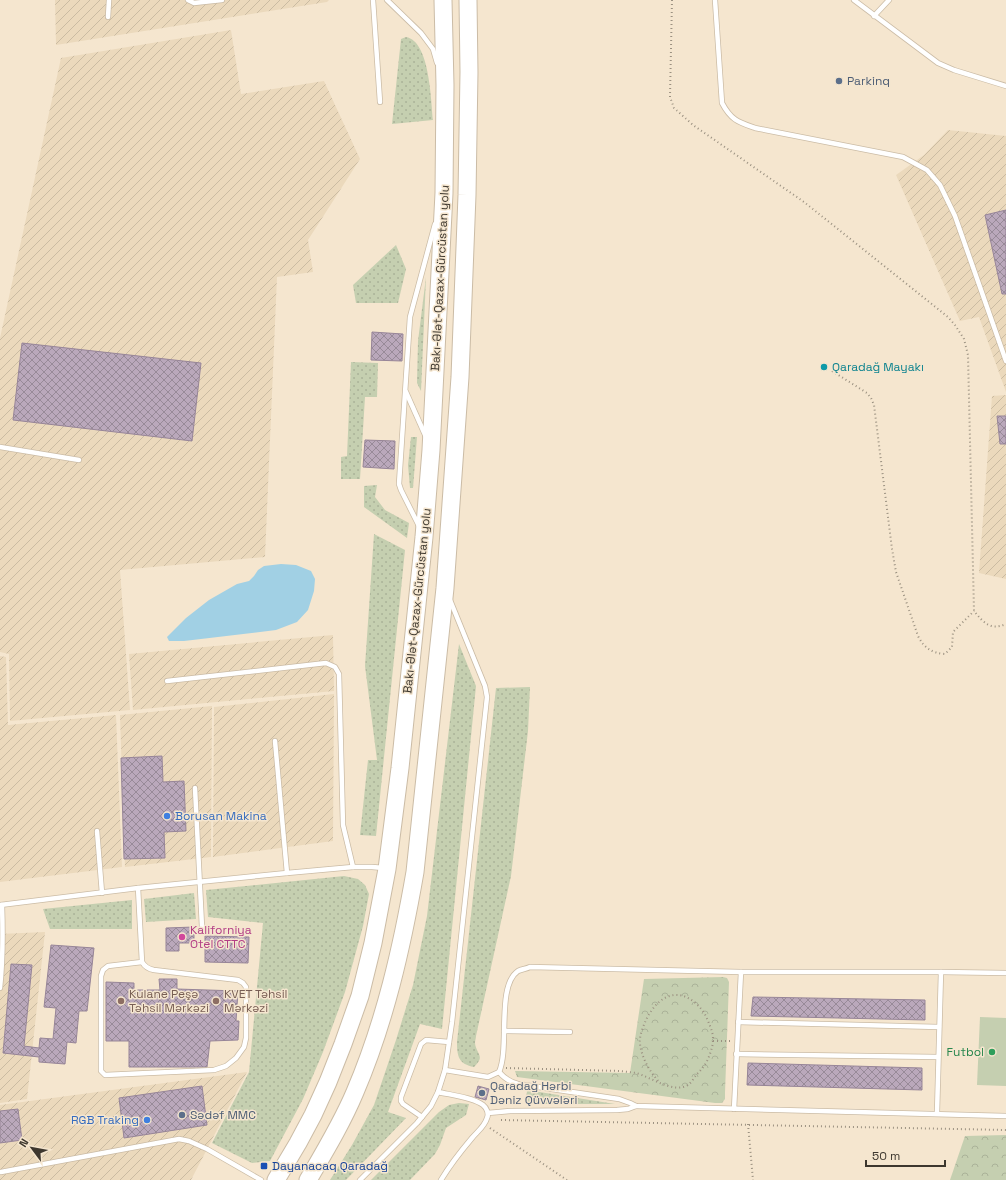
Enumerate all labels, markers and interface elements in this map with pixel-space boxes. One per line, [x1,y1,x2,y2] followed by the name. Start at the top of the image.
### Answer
[847,73,890,89] place label: Parkinq
[834,76,844,86] marker: Parkinq
[427,185,453,371] street label: Bakı-Ələt-Qazax-Gürcüstan yolu
[832,359,924,375] place label: Qaradağ Mayakı
[819,362,829,372] marker: Qaradağ Mayakı
[399,507,435,695] street label: Bakı-Ələt-Qazax-Gürcüstan yolu
[175,808,267,824] place label: Borusan Makina
[162,811,172,821] marker: Borusan Makina
[190,922,252,952] place label: Kaliforniya Otel CTTC
[177,932,187,942] marker: Kaliforniya Otel CTTC
[129,986,209,1016] place label: Kulane Peşə Təhsil Mərkəzi
[224,986,288,1016] place label: KVET Təhsil Mərkəzi
[116,996,126,1006] marker: Kulane Peşə Təhsil Mərkəzi
[211,996,221,1006] marker: KVET Təhsil Mərkəzi
[947,1044,984,1060] place label: Futbol
[987,1047,997,1057] marker: Futbol
[490,1078,577,1108] place label: Qaradağ Hərbi Dəniz Qüvvələri
[477,1088,487,1098] marker: Qaradağ Hərbi Dəniz Qüvvələri
[190,1107,256,1123] place label: Sədəf MMC
[177,1110,187,1120] marker: Sədəf MMC
[71,1112,139,1128] place label: RGB Traking
[142,1115,152,1125] marker: RGB Traking
[12,1128,52,1168] north arrow
[16,1136,31,1150] text: N
[866,1142,945,1168] scale bar
[872,1148,900,1164] text: 50 m
[272,1158,388,1174] place label: Dayanacaq Qaradağ
[259,1161,269,1171] marker: Dayanacaq Qaradağ

